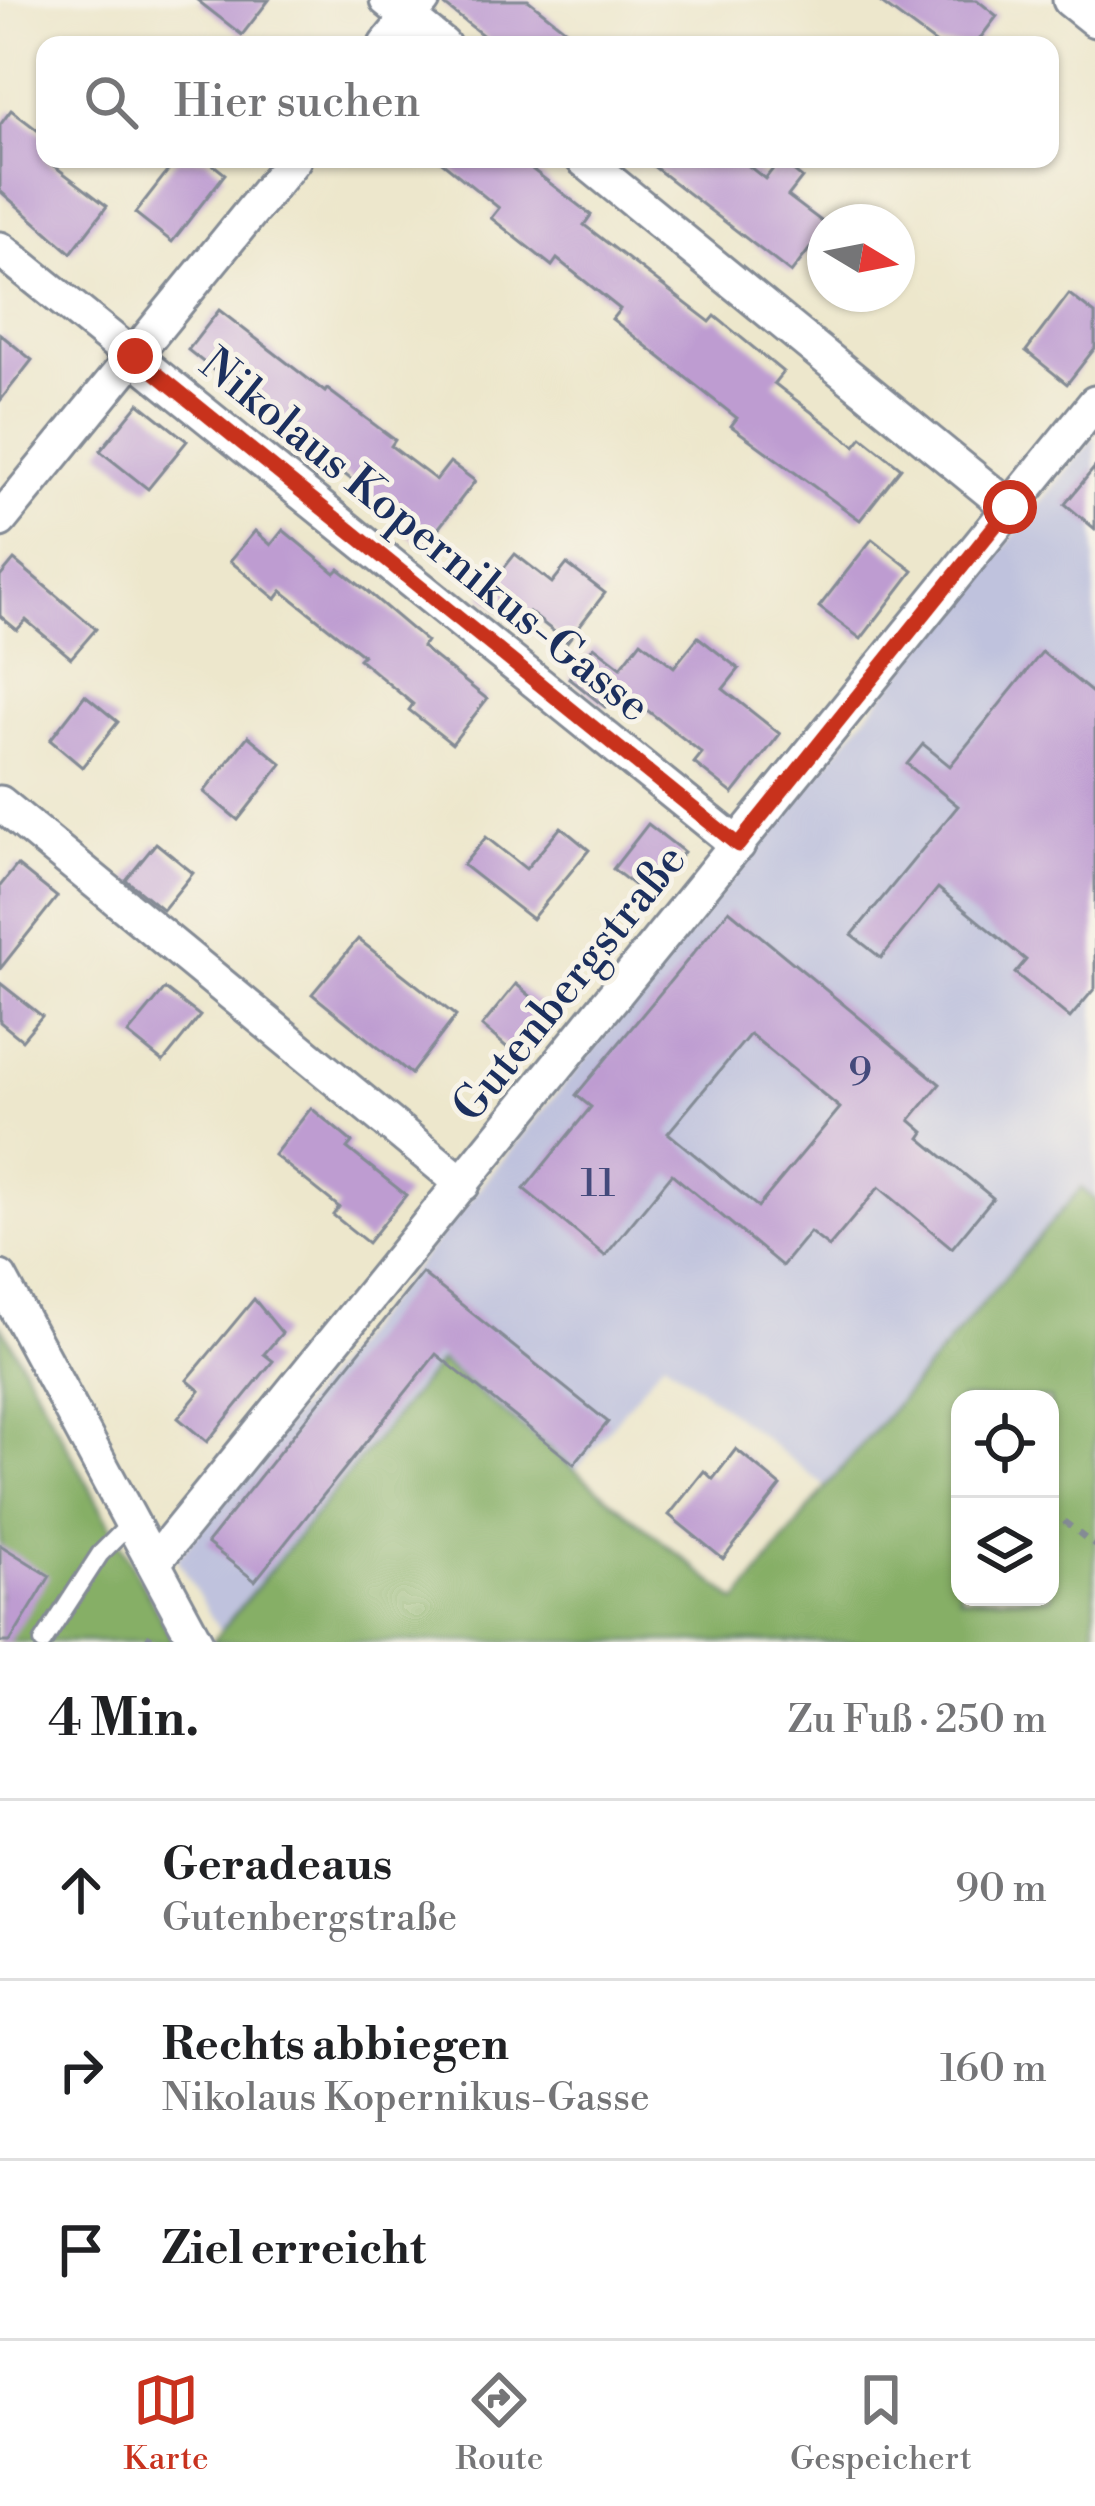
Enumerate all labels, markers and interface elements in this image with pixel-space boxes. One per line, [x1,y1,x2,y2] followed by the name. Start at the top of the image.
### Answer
[36,36,1059,168] search box
[78,69,144,135] icon: search
[174,74,420,131] text: Hier suchen
[807,204,915,312] north arrow
[108,329,162,383] route end
[188,337,661,735] street label: Nikolaus Kopernikus-Gasse
[983,480,1037,534] route start
[441,833,699,1134] street label: Gutenbergstraße
[848,1049,872,1098] house number: 9
[581,1160,616,1209] house number: 11
[951,1390,1059,1606] map controls
[951,1390,1059,1498] button: locate
[951,1498,1059,1606] button: layers
[48,1688,199,1752] text: 4 Min.
[788,1696,1047,1745] text: Zu Fuß · 250 m
[162,1837,392,1894] text: Geradeaus
[48,1857,114,1923] icon: ahead
[955,1865,1047,1914] text: 90 m
[162,1894,457,1943] text: Gutenbergstraße
[162,2017,509,2074] text: Rechts abbiegen
[48,2037,114,2103] icon: right
[940,2045,1047,2094] text: 160 m
[162,2074,650,2123] text: Nikolaus Kopernikus-Gasse
[48,2217,114,2283] icon: arrive
[162,2221,426,2278] text: Ziel erreicht
[123,2367,209,2480] tab: Karte
[455,2367,543,2480] tab: Route
[790,2367,972,2480] tab: Gespeichert

